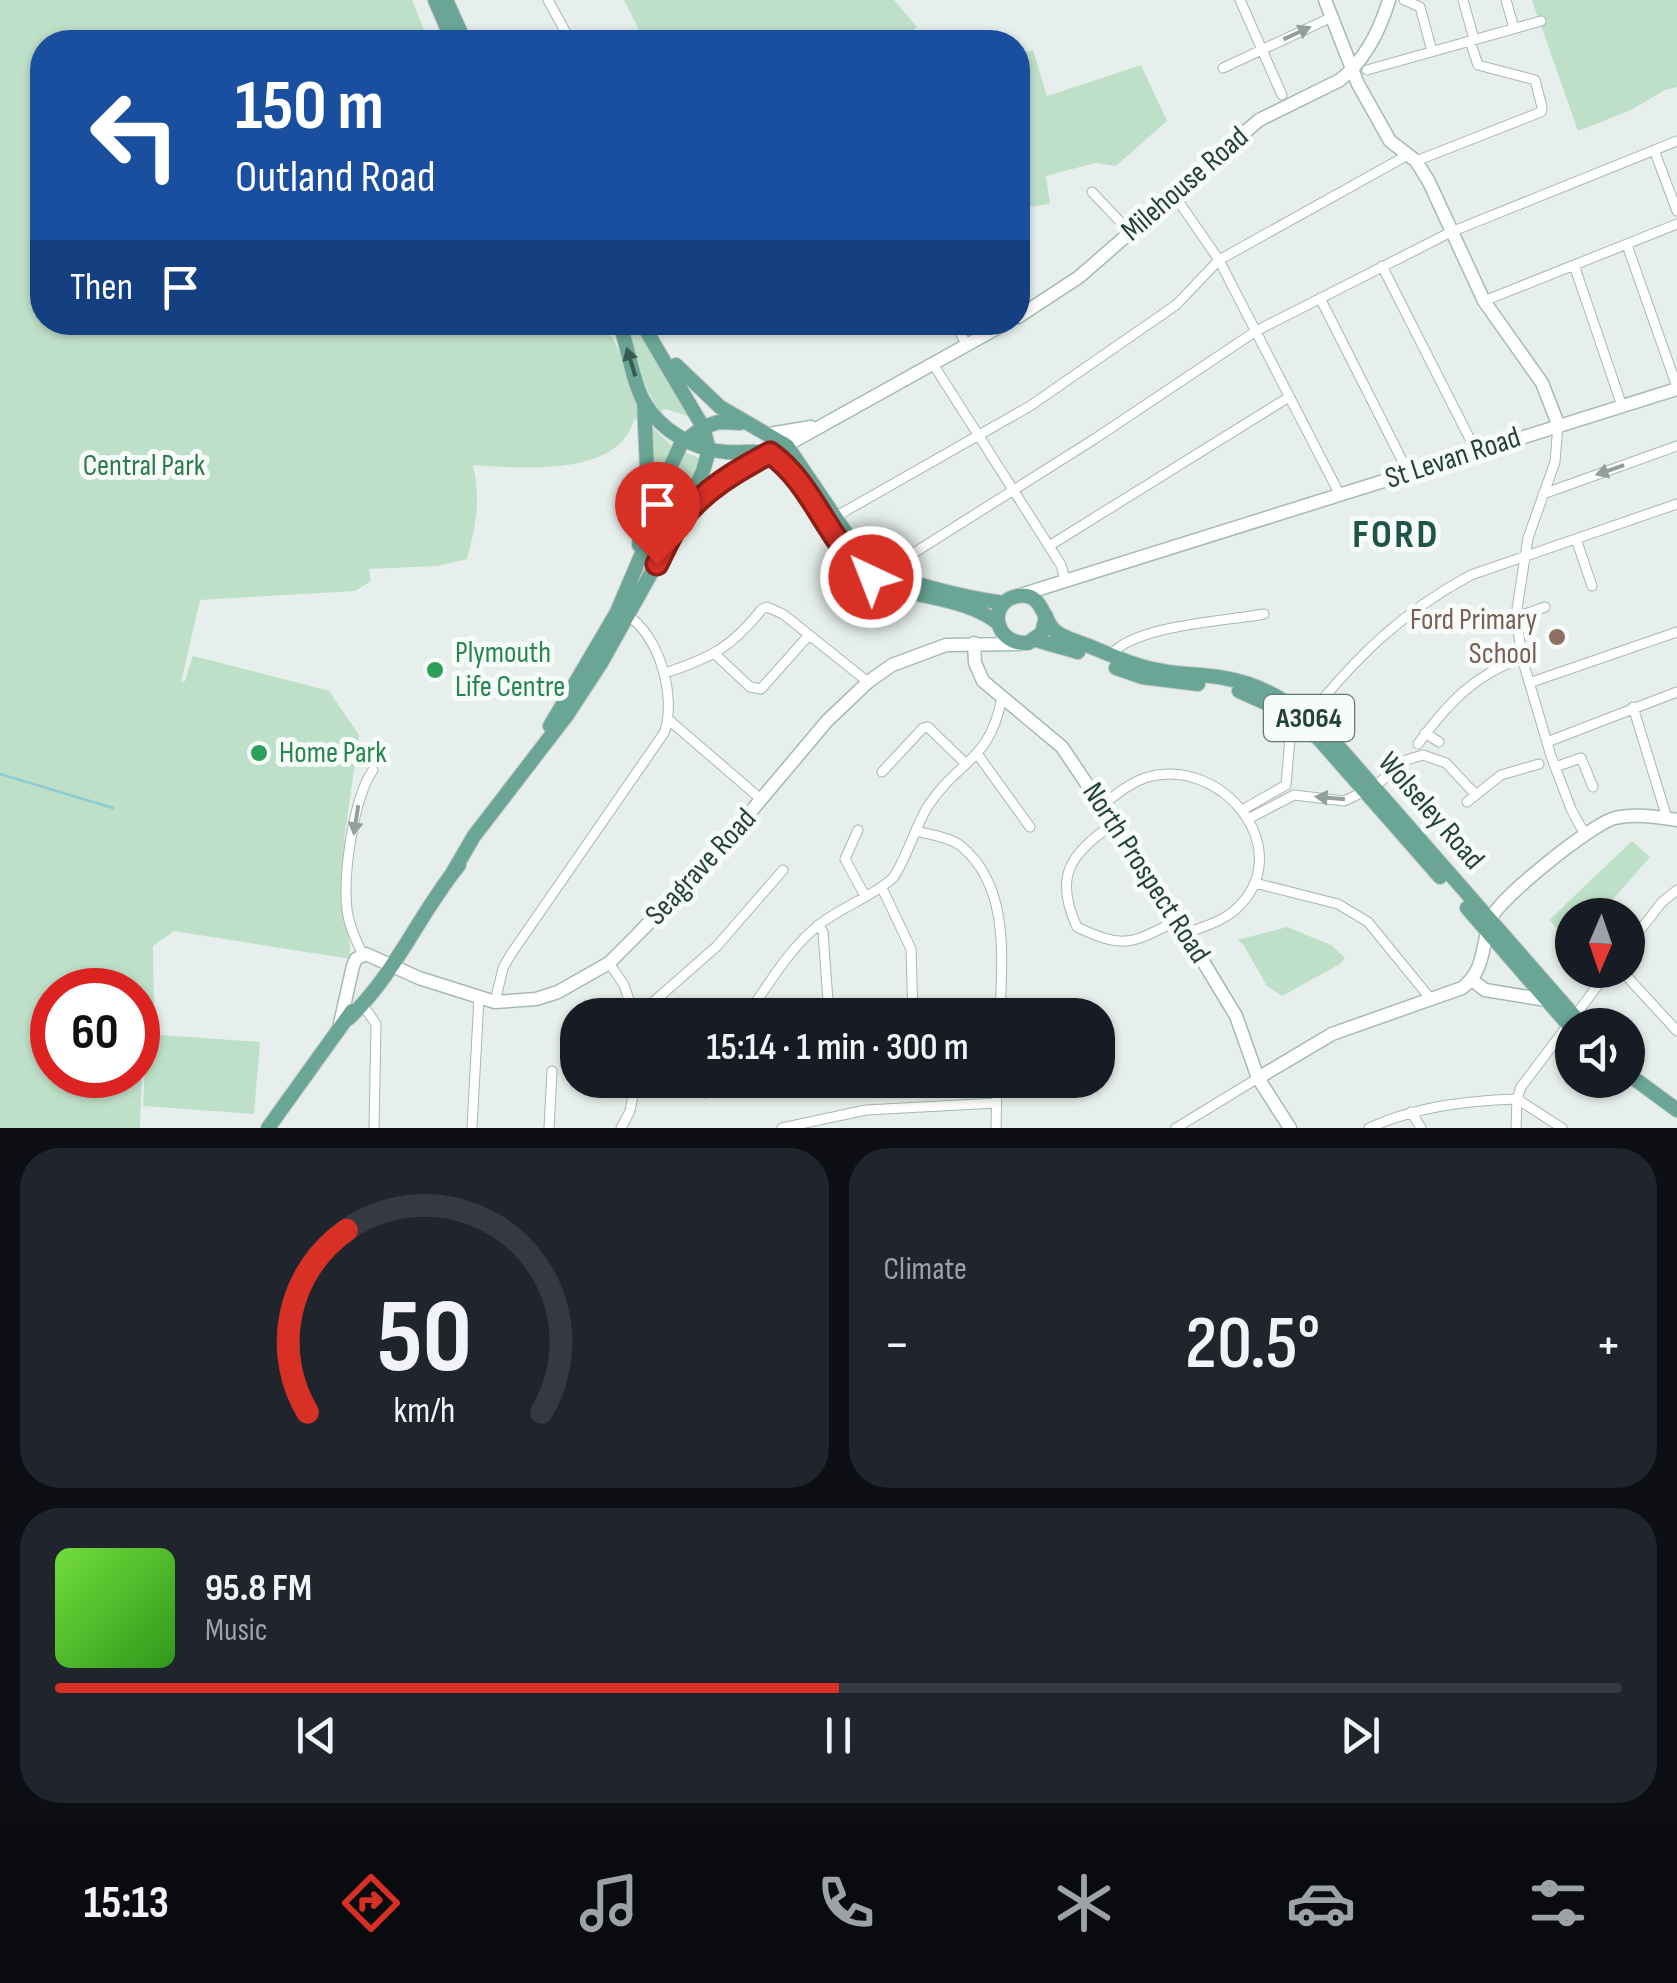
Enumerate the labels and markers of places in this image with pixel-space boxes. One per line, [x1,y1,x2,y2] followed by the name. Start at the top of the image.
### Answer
[615,462,700,565] pin
[1410,602,1537,672] place label: Ford Primary School
[1546,626,1568,648] marker: Ford Primary School
[455,635,565,705] place label: Plymouth Life Centre
[424,659,446,681] marker: Plymouth Life Centre
[279,735,387,771] place label: Home Park
[248,742,270,764] marker: Home Park

